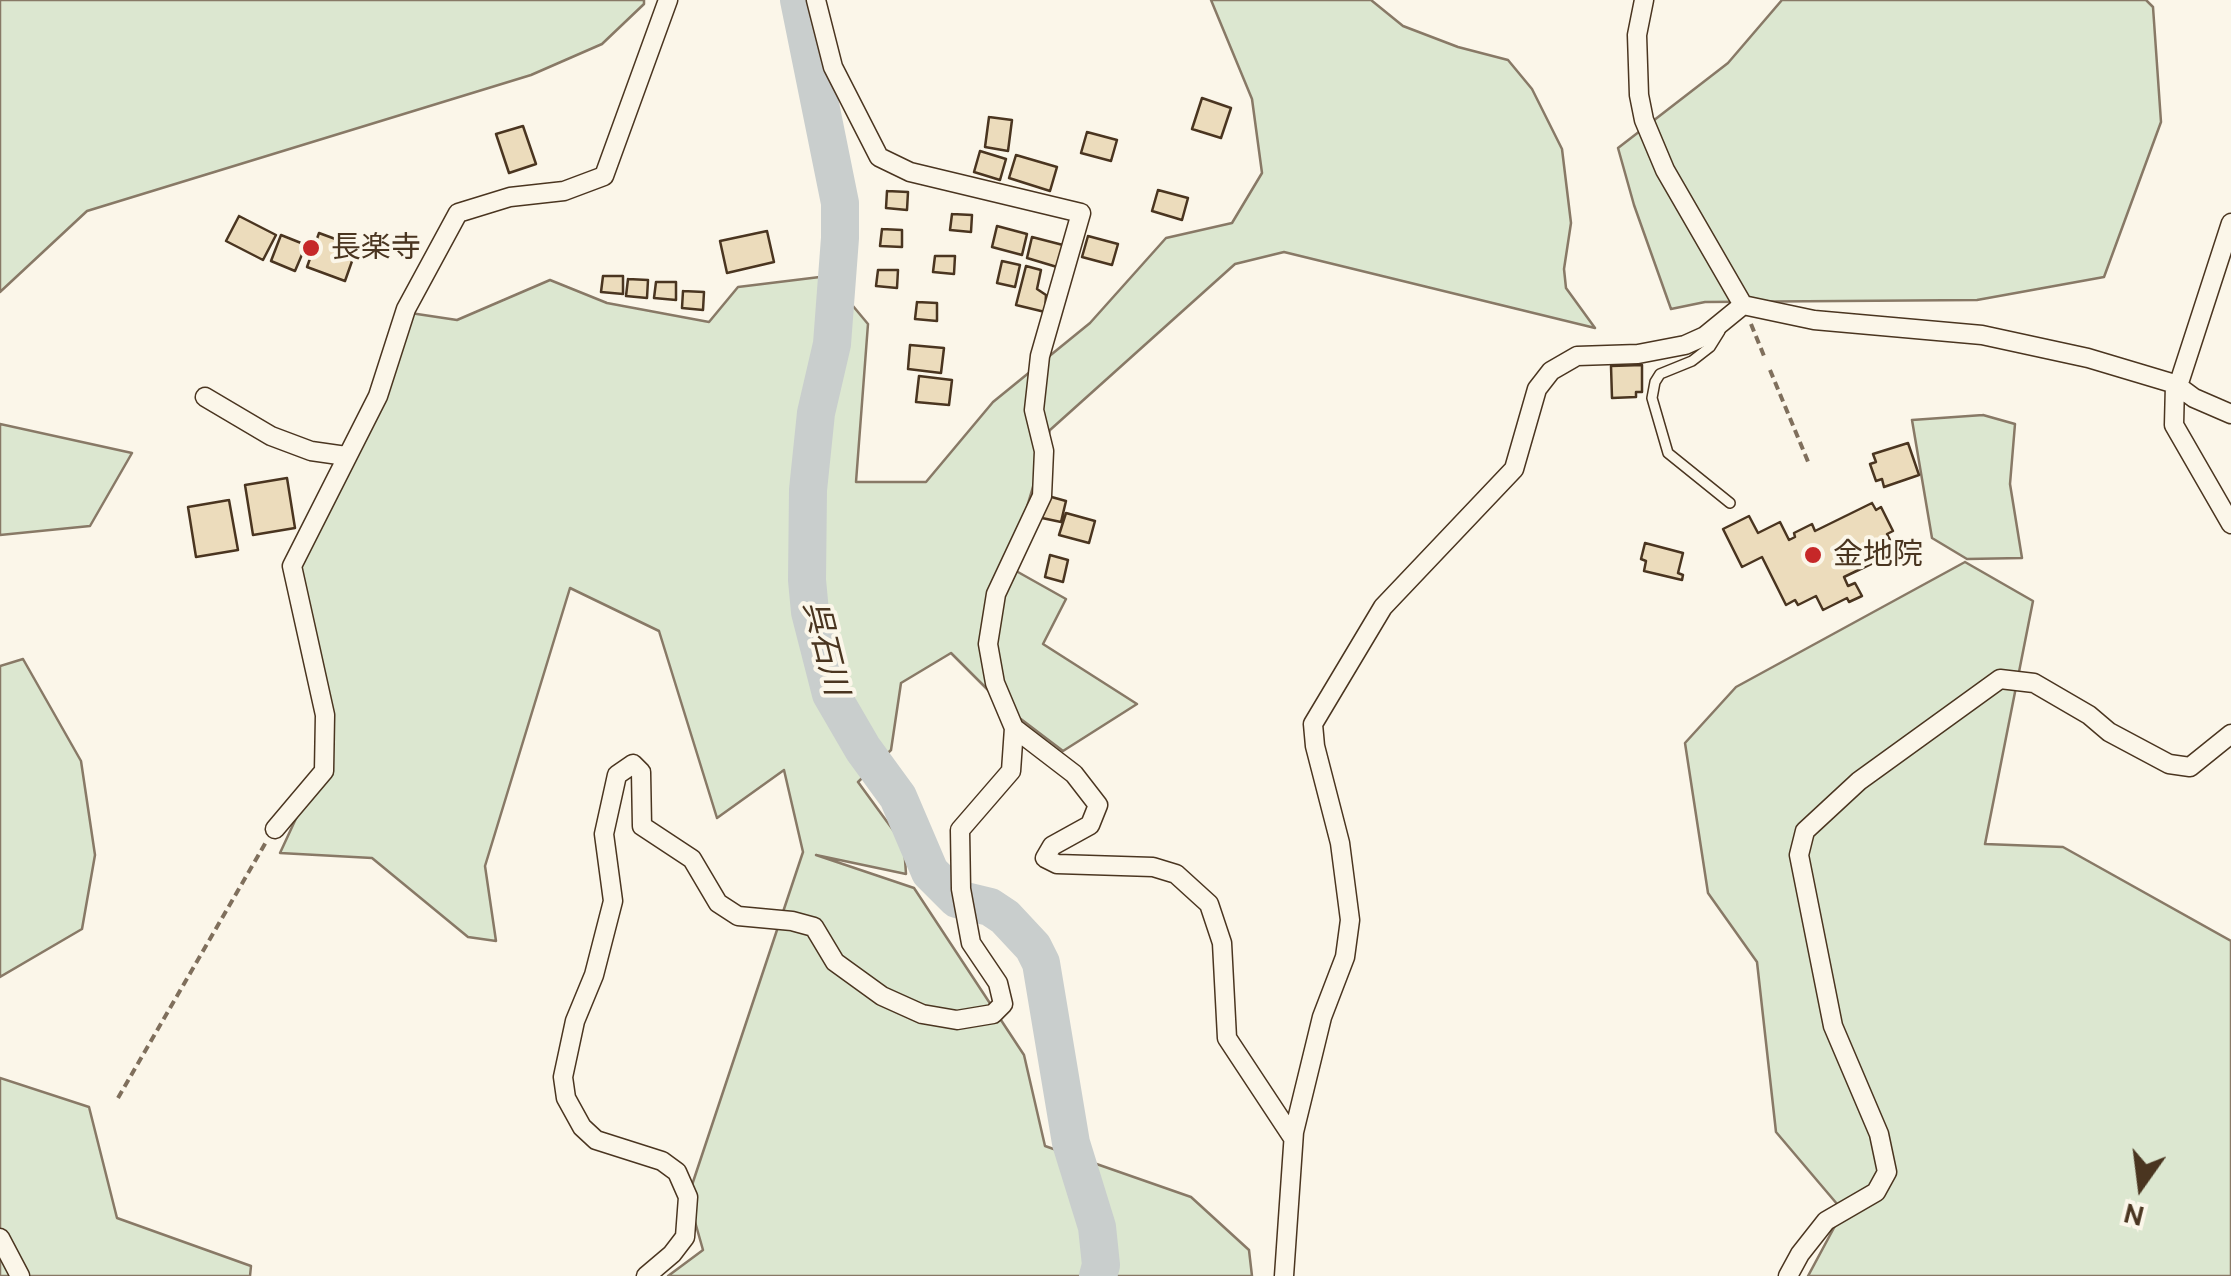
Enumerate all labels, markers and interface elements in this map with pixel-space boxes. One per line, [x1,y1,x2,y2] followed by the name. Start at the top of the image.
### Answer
[331,230,421,266] place label: 長楽寺
[300,237,322,259] marker: 長楽寺
[1833,537,1923,573] place label: 金地院
[1802,544,1824,566] marker: 金地院
[795,597,855,699] water label: 呉石川
[2091,1136,2191,1236] north arrow
[2120,1196,2147,1234] text: N

